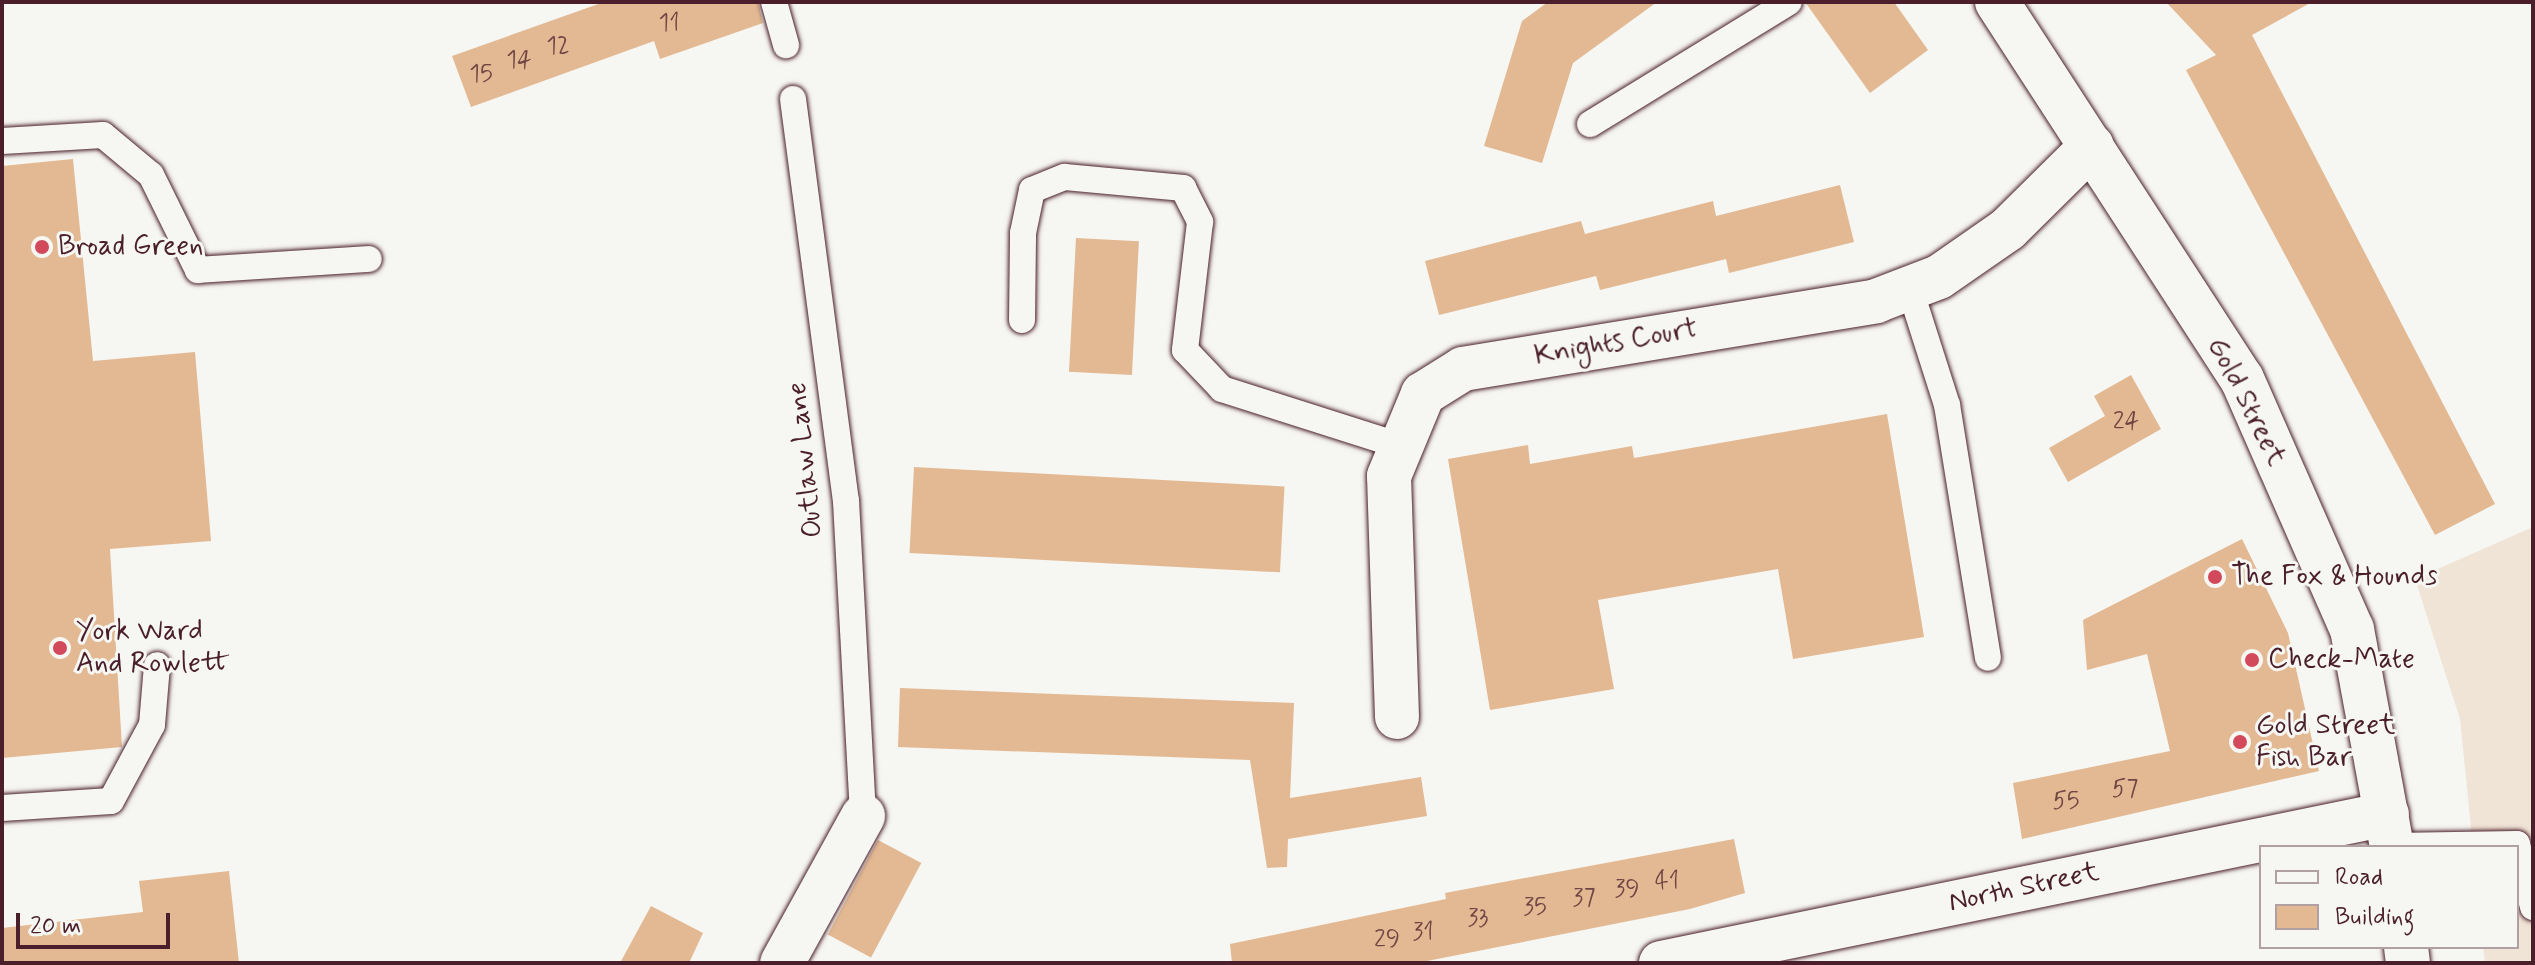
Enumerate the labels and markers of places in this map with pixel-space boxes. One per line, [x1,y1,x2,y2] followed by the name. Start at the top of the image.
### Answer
[58,230,210,264] place label: Broad Green
[33,238,51,256] marker: Broad Green
[2231,560,2436,594] place label: The Fox & Hounds
[2206,568,2224,586] marker: The Fox & Hounds
[76,615,224,681] place label: York Ward And Rowlett
[51,639,69,657] marker: York Ward And Rowlett
[2268,643,2415,677] place label: Check-Mate
[2243,651,2261,669] marker: Check-Mate
[2256,709,2396,775] place label: Gold Street Fish Bar
[2231,733,2249,751] marker: Gold Street Fish Bar

